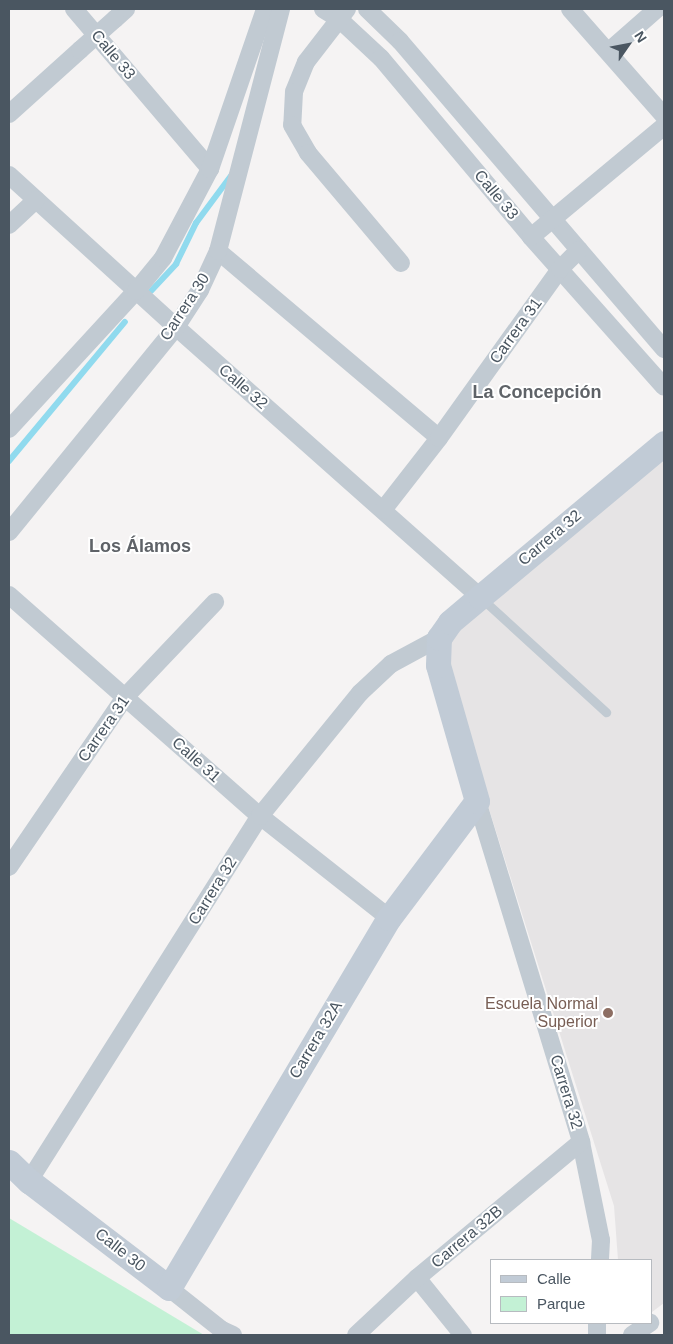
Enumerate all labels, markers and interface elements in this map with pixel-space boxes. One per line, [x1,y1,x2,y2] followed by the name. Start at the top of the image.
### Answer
[603,20,653,70] north arrow
[87,26,139,84] street label: Calle 33
[631,28,650,45] text: N
[470,166,522,224] street label: Calle 33
[156,270,214,344] street label: Carrera 30
[486,294,546,368] street label: Carrera 31
[215,360,271,414] street label: Calle 32
[472,381,602,403] district label: La Concepción
[515,506,585,570] street label: Carrera 32
[89,535,191,557] district label: Los Álamos
[74,692,134,766] street label: Carrera 31
[168,733,224,787] street label: Calle 31
[185,853,241,929] street label: Carrera 32
[485,994,598,1032] place label: Escuela Normal Superior
[285,998,347,1082] street label: Carrera 32A
[602,1007,614,1019] marker: Escuela Normal Superior
[546,1053,586,1131] street label: Carrera 32
[427,1202,507,1272] street label: Carrera 32B
[91,1224,149,1276] street label: Calle 30
[490,1259,653,1324] legend
[537,1270,571,1287] text: Calle
[537,1295,585,1312] text: Parque

